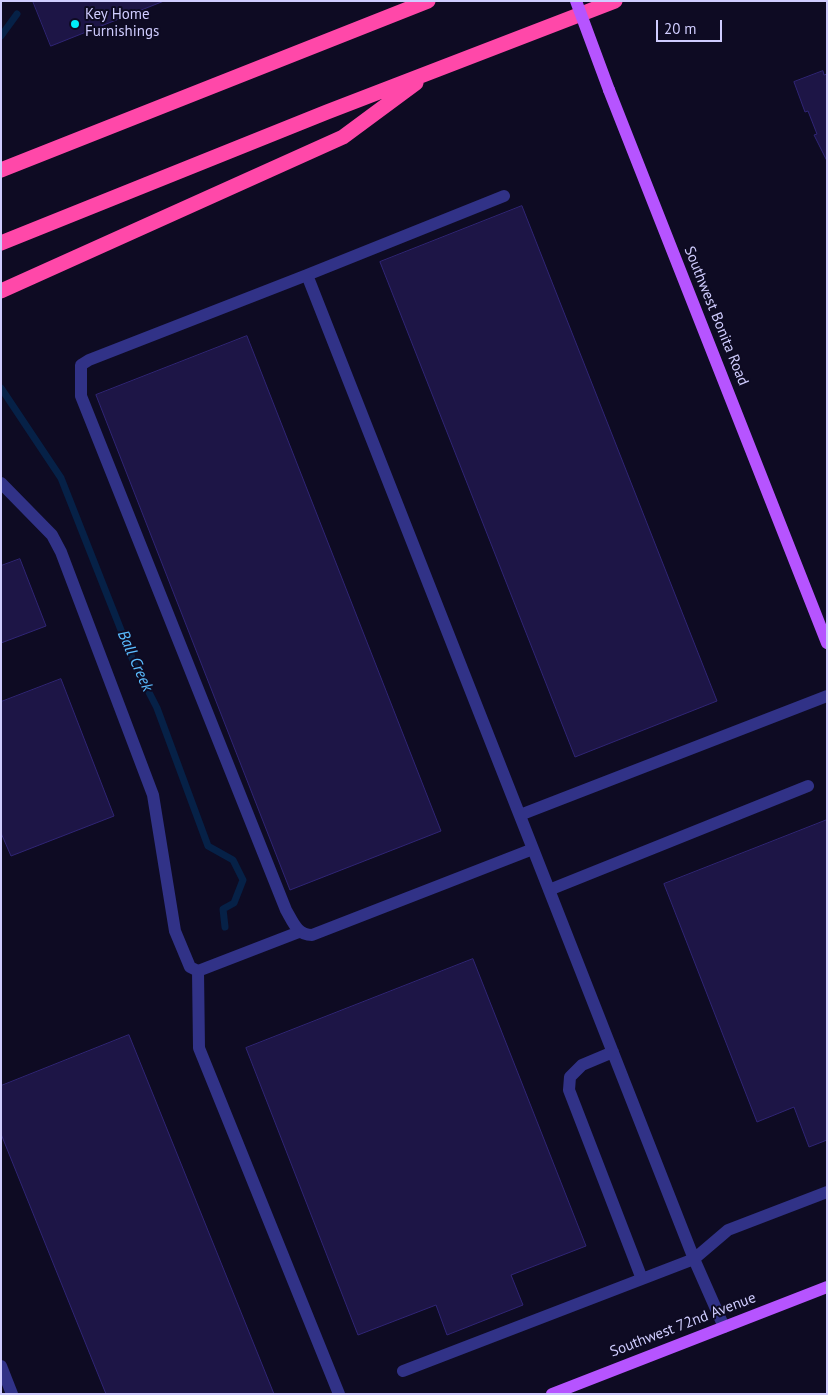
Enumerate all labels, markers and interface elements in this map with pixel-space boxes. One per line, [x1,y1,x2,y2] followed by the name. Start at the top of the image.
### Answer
[85,6,159,41] place label: Key Home Furnishings
[658,10,724,42] scale bar
[69,18,81,30] marker: Key Home Furnishings
[664,19,697,38] text: 20 m
[680,244,752,388] street label: Southwest Bonita Road
[113,627,157,695] water label: Ball Creek
[608,1289,758,1361] street label: Southwest 72nd Avenue

